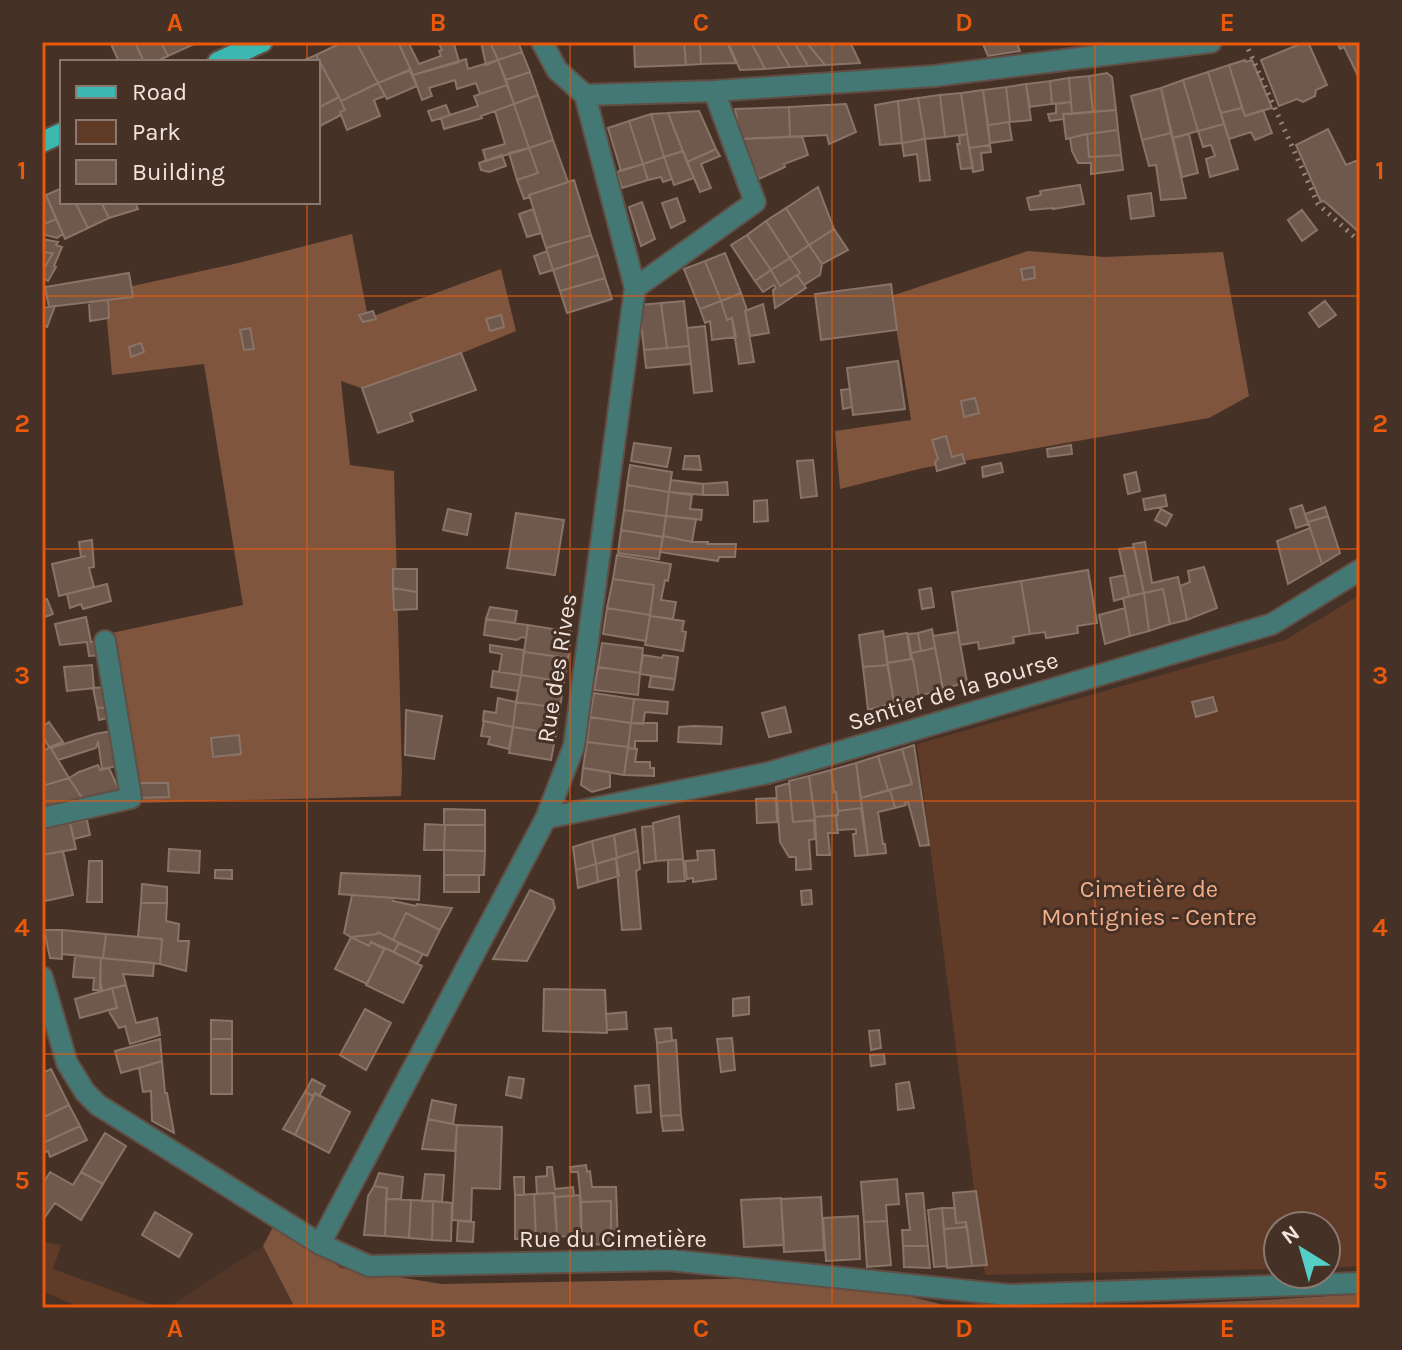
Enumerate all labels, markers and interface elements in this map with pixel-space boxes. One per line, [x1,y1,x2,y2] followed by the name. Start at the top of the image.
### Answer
[167,7,183,38] text: A
[430,7,446,38] text: B
[693,7,709,38] text: C
[955,7,973,38] text: D
[1219,7,1235,38] text: E
[60,60,320,204] legend
[132,78,187,106] text: Road
[132,118,181,146] text: Park
[17,155,27,186] text: 1
[1375,155,1385,186] text: 1
[132,158,225,186] text: Building
[14,408,30,439] text: 2
[1372,408,1388,439] text: 2
[531,591,583,745] street label: Rue des Rives
[845,646,1061,736] street label: Sentier de la Bourse
[14,660,30,691] text: 3
[1372,660,1388,691] text: 3
[1041,875,1257,931] park label: Cimetière de Montignies - Centre
[14,912,30,943] text: 4
[1372,912,1388,943] text: 4
[14,1165,30,1196] text: 5
[1372,1165,1388,1196] text: 5
[1262,1210,1342,1290] north arrow
[1276,1220,1305,1250] text: N
[519,1225,707,1253] street label: Rue du Cimetière
[167,1313,183,1344] text: A
[430,1313,446,1344] text: B
[693,1313,709,1344] text: C
[955,1313,973,1344] text: D
[1219,1313,1235,1344] text: E

